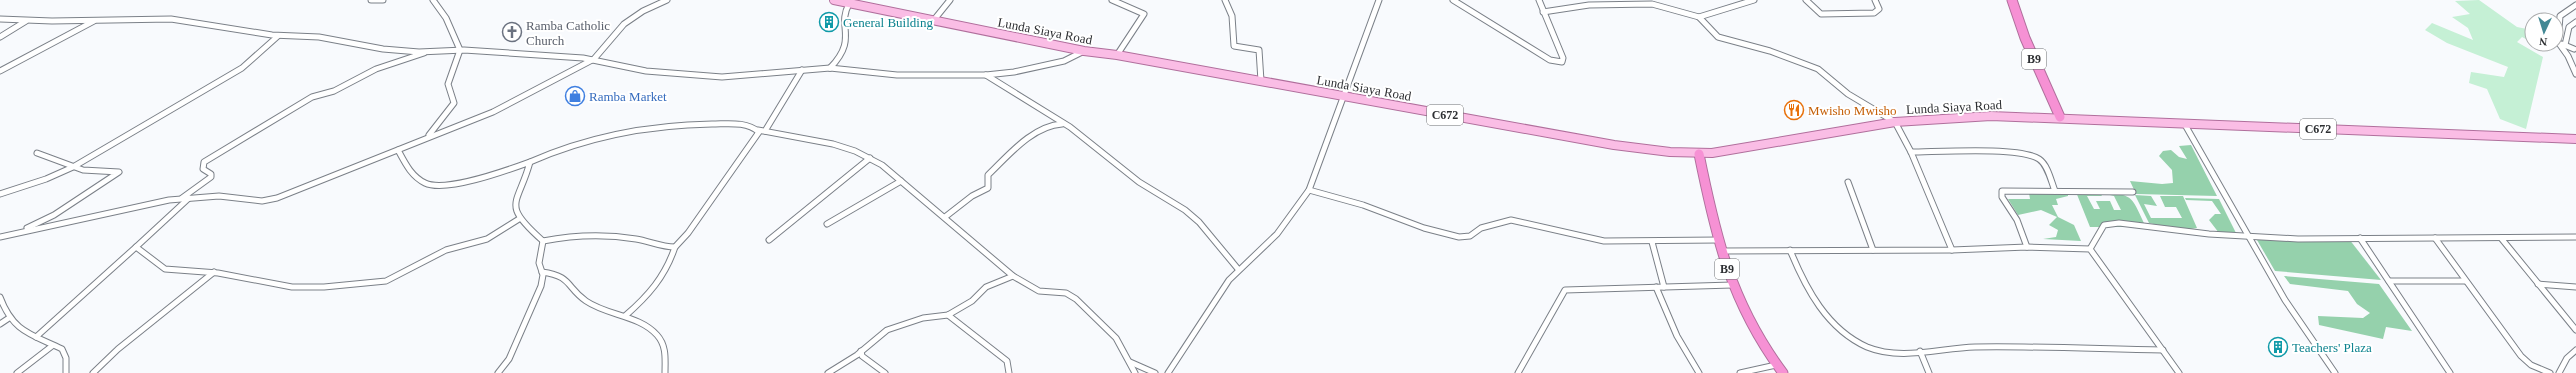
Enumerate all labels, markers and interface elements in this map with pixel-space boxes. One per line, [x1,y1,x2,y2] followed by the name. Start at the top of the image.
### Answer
[818,11,840,33] building icon: General Building
[2524,12,2564,52] north arrow
[996,14,1094,48] street label: Lunda Siaya Road
[843,15,933,30] place label: General Building
[526,18,610,48] place label: Ramba Catholic Church
[501,21,523,43] church icon: Ramba Catholic Church
[2539,36,2548,48] text: N
[2022,49,2046,69] road number: B9
[1315,72,1413,104] street label: Lunda Siaya Road
[564,85,586,107] shop icon: Ramba Market
[589,89,667,104] place label: Ramba Market
[1906,97,2003,117] street label: Lunda Siaya Road
[1783,99,1805,121] restaurant icon: Mwisho Mwisho
[1808,103,1897,118] place label: Mwisho Mwisho
[1427,105,1463,125] road number: C672
[2300,119,2336,139] road number: C672
[1715,259,1739,279] road number: B9
[2267,336,2289,358] building icon: Teachers' Plaza
[2292,340,2372,355] place label: Teachers' Plaza

